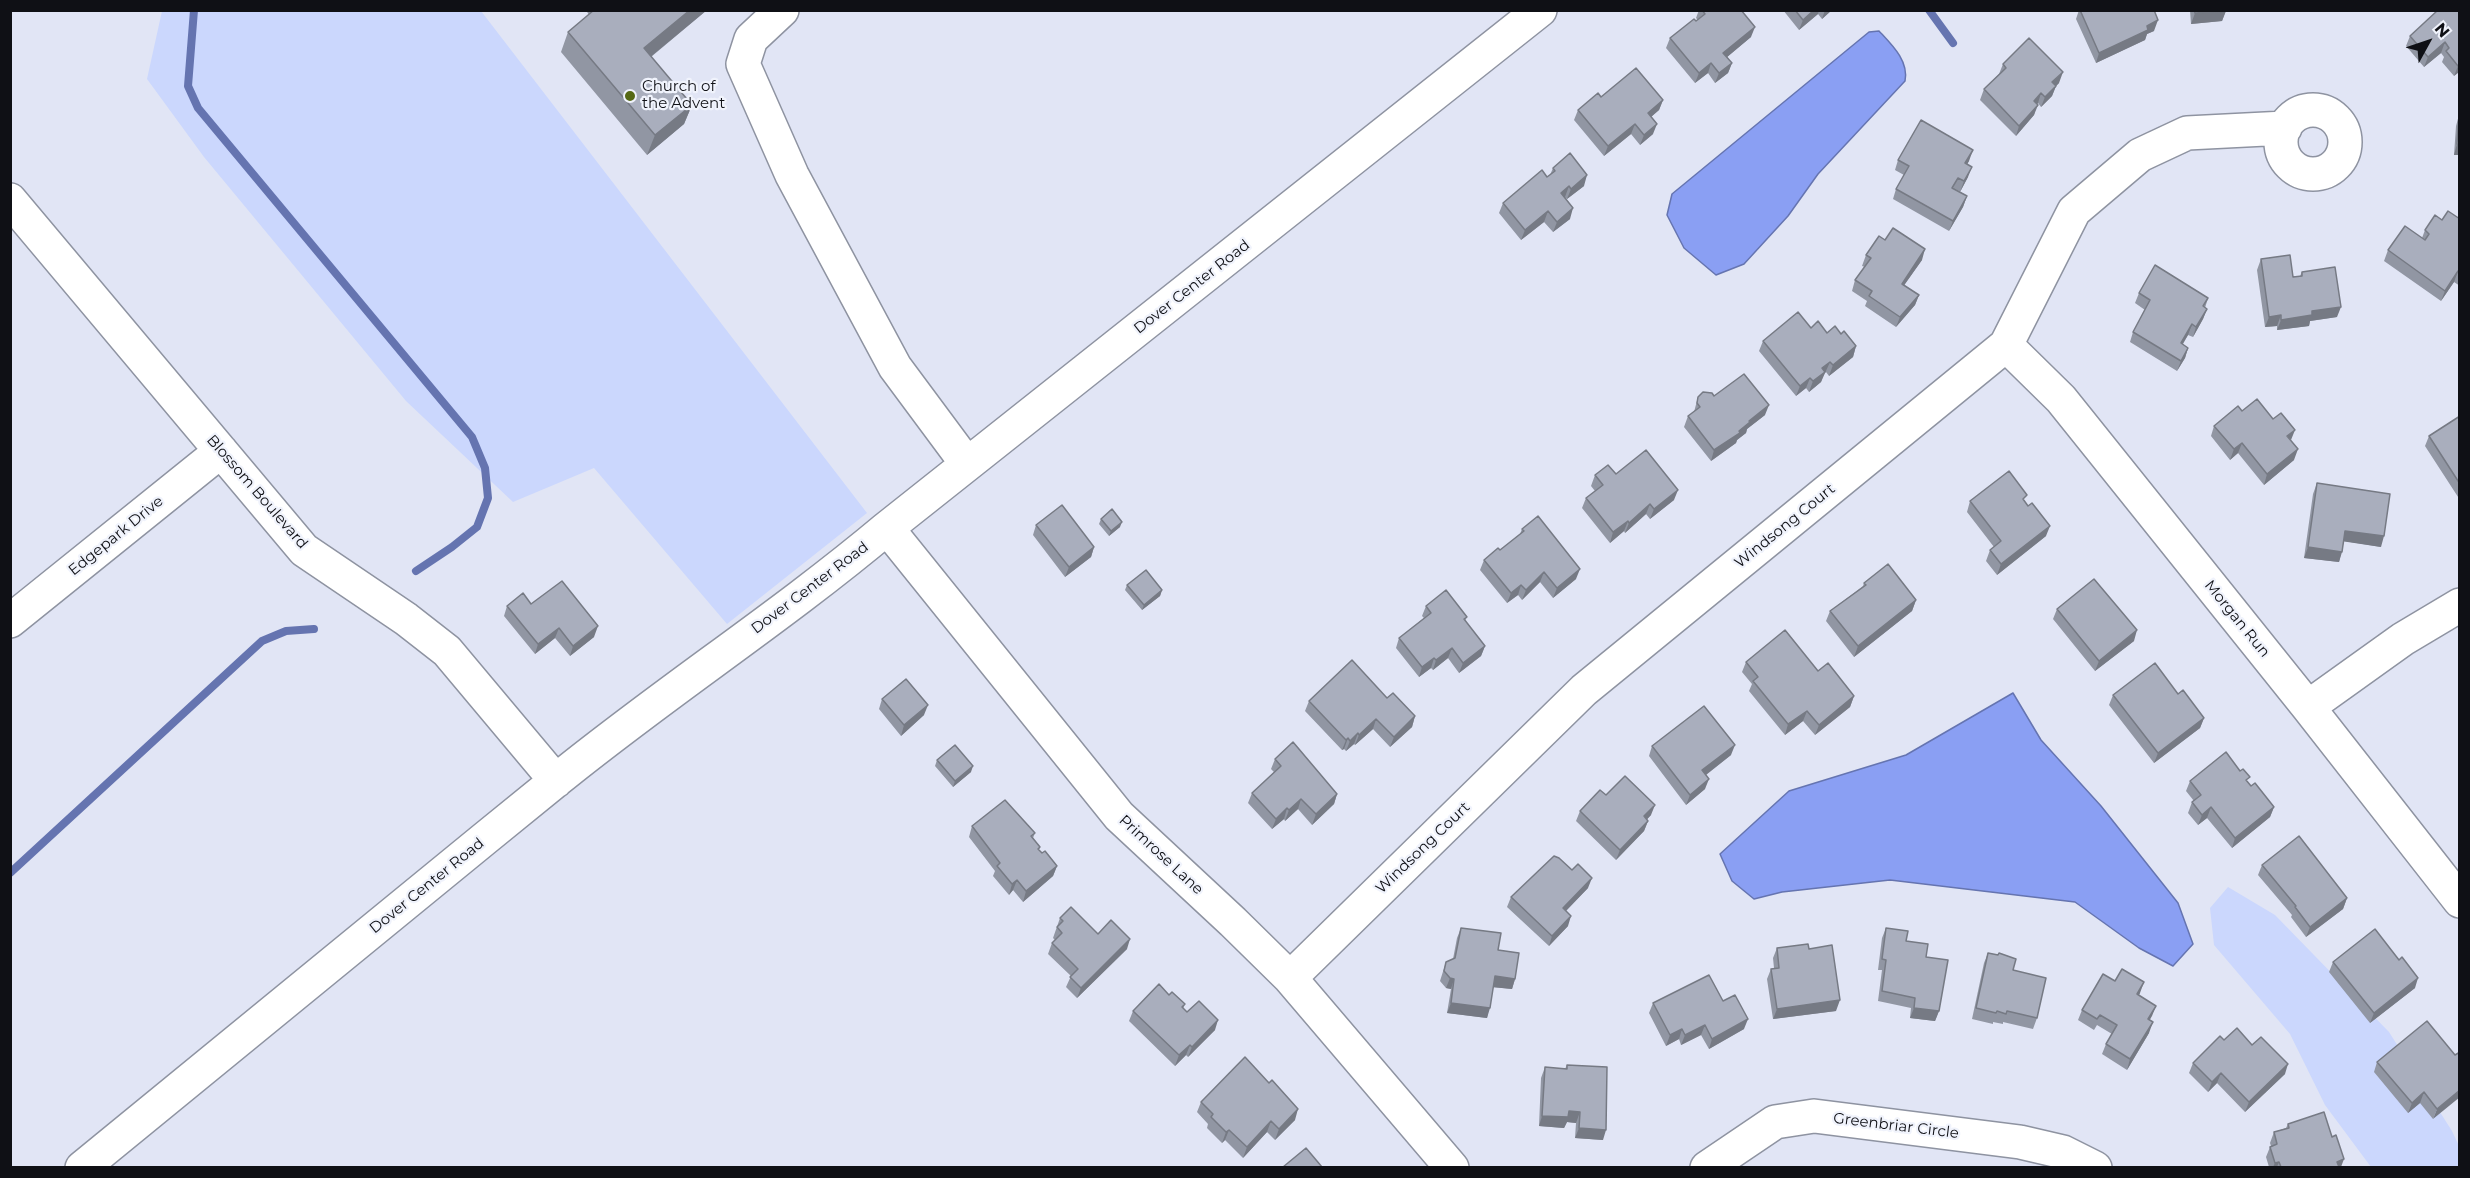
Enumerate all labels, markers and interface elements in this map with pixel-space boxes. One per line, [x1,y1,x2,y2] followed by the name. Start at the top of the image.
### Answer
[2398,12,2458,72] north arrow
[2431,19,2454,41] text: N
[642,78,725,113] place label: Church of the Advent
[623,89,637,103] marker: Church of the Advent
[1131,236,1253,338] street label: Dover Center Road
[203,431,311,553] street label: Blossom Boulevard
[1731,480,1839,572] street label: Windsong Court
[65,492,167,580] street label: Edgepark Drive
[748,538,872,638] street label: Dover Center Road
[2200,577,2274,661] street label: Morgan Run
[1372,798,1474,898] street label: Windsong Court
[1115,811,1207,899] street label: Primrose Lane
[366,834,488,938] street label: Dover Center Road
[1832,1109,1960,1143] street label: Greenbriar Circle

